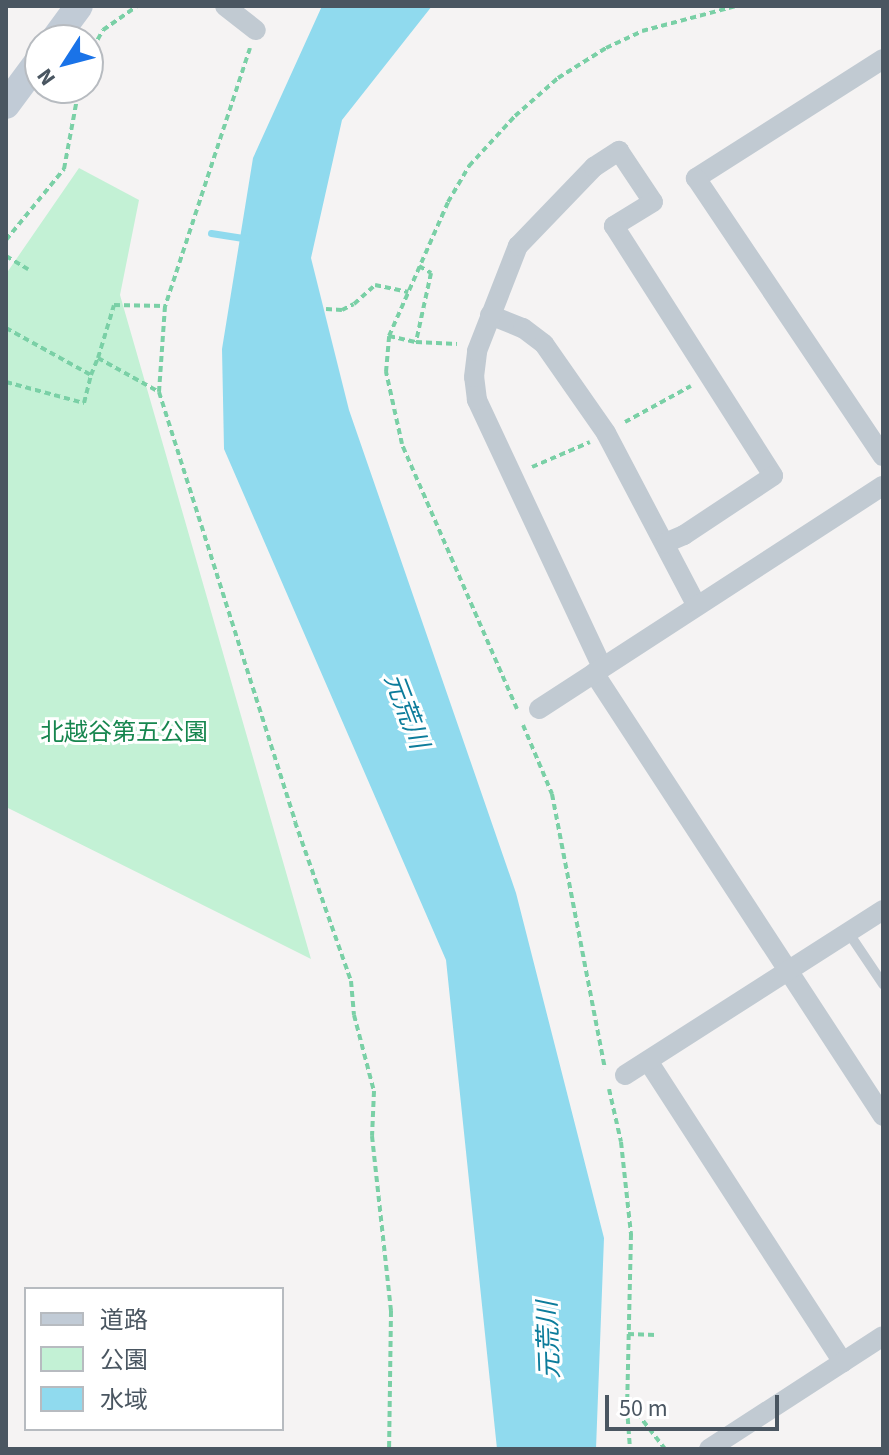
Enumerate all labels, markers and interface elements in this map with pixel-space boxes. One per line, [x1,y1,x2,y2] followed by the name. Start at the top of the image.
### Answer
[24,24,104,104] north arrow
[29,62,63,92] text: N
[377,669,435,753] water label: 元荒川
[40,719,208,747] park label: 北越谷第五公園
[24,1287,284,1431] legend
[532,1300,566,1380] water label: 元荒川
[100,1303,148,1338] text: 道路
[100,1343,148,1378] text: 公園
[609,1379,783,1429] scale bar
[100,1383,148,1418] text: 水域
[619,1391,668,1426] text: 50 m

